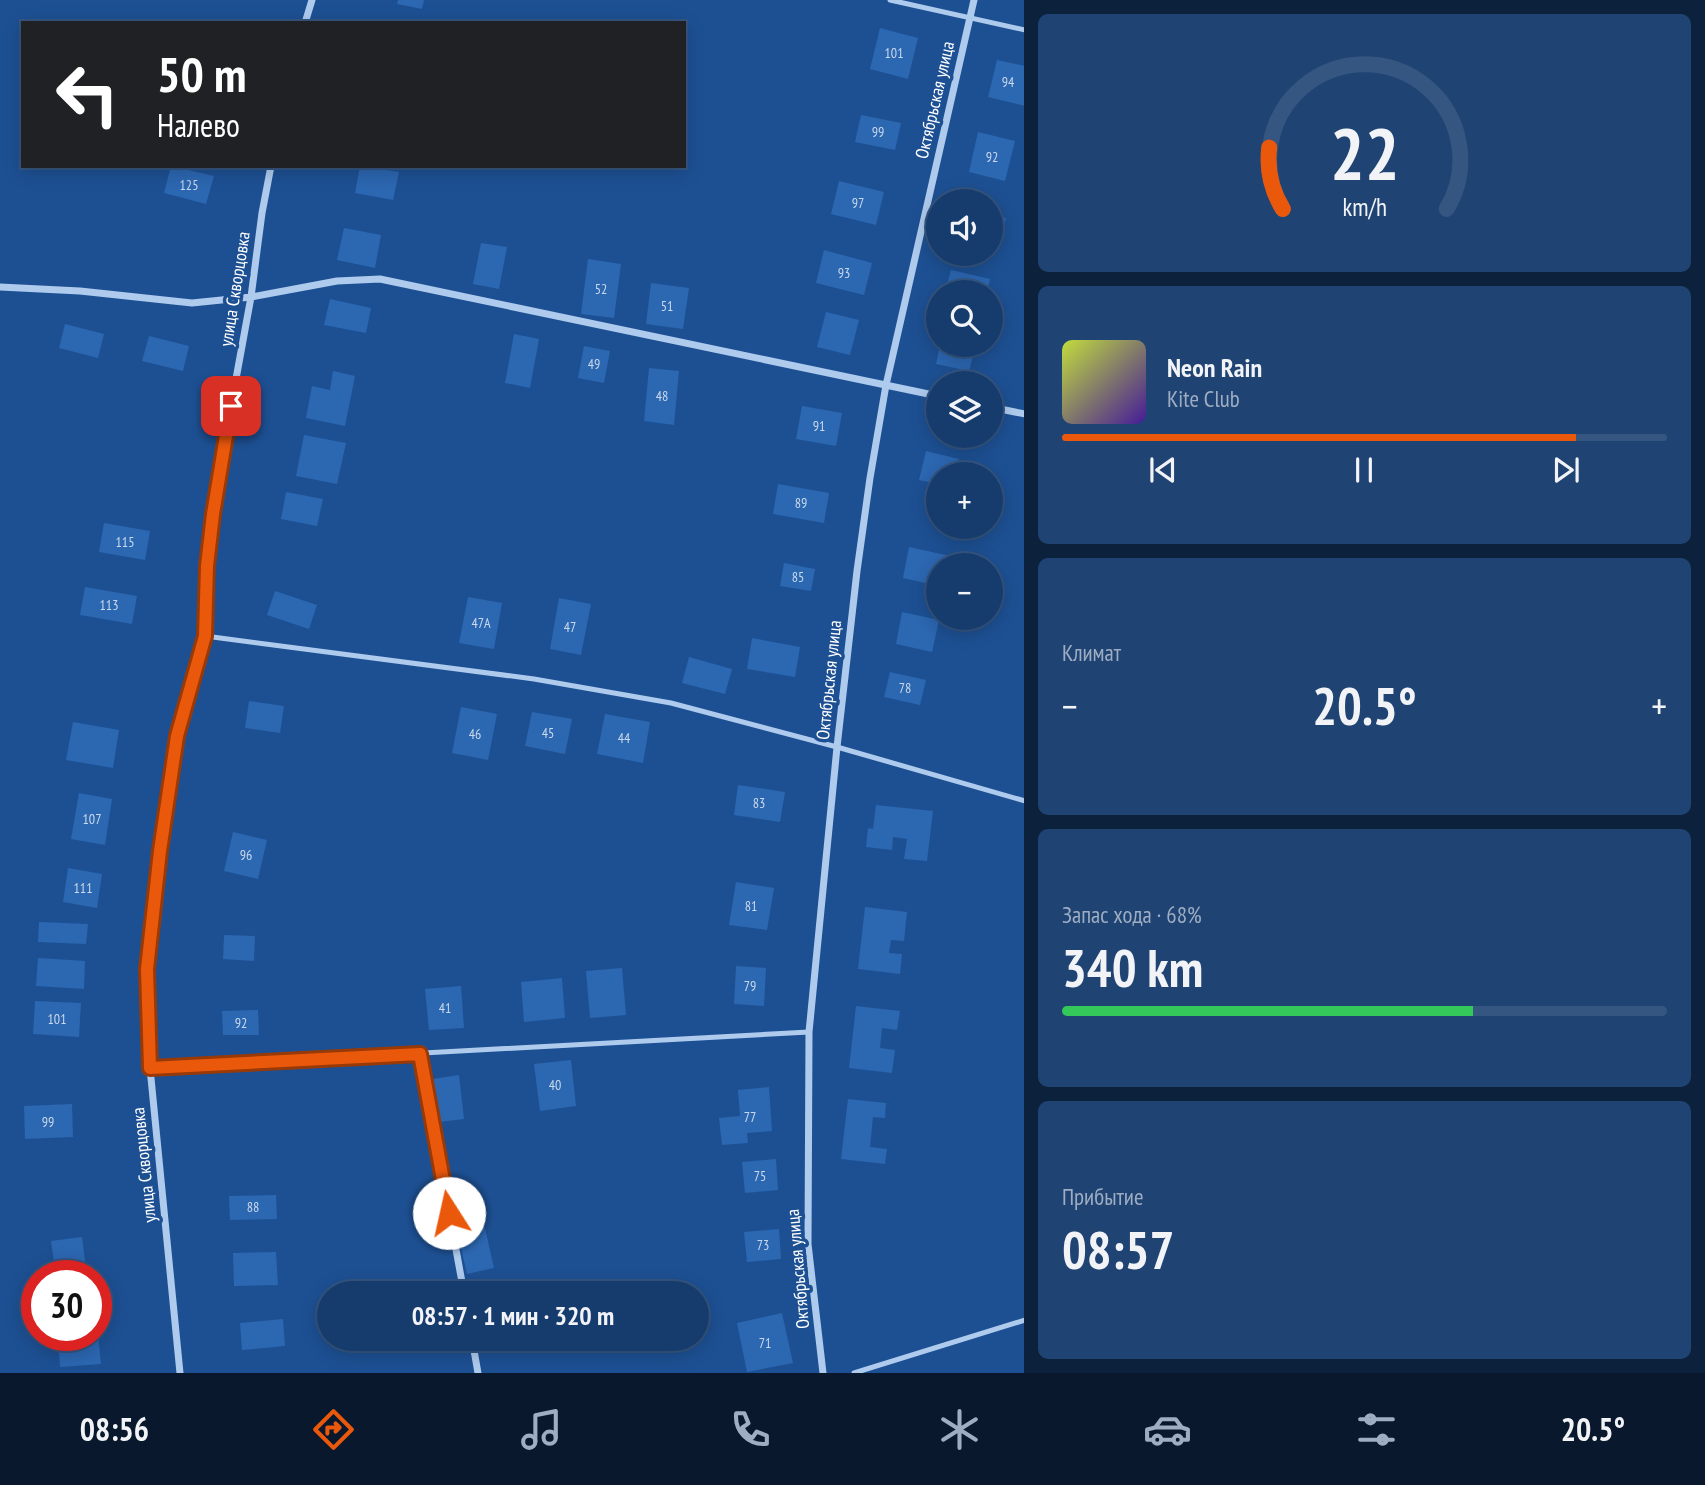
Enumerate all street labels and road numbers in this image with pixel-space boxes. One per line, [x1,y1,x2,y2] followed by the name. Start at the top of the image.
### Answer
[910,39,959,161] street label: Октябрьская улица
[214,230,255,348] street label: улица Скворцовка
[811,619,846,741] street label: Октябрьская улица
[126,1106,161,1224] street label: улица Скворцовка
[781,1208,814,1330] street label: Октябрьская улица

